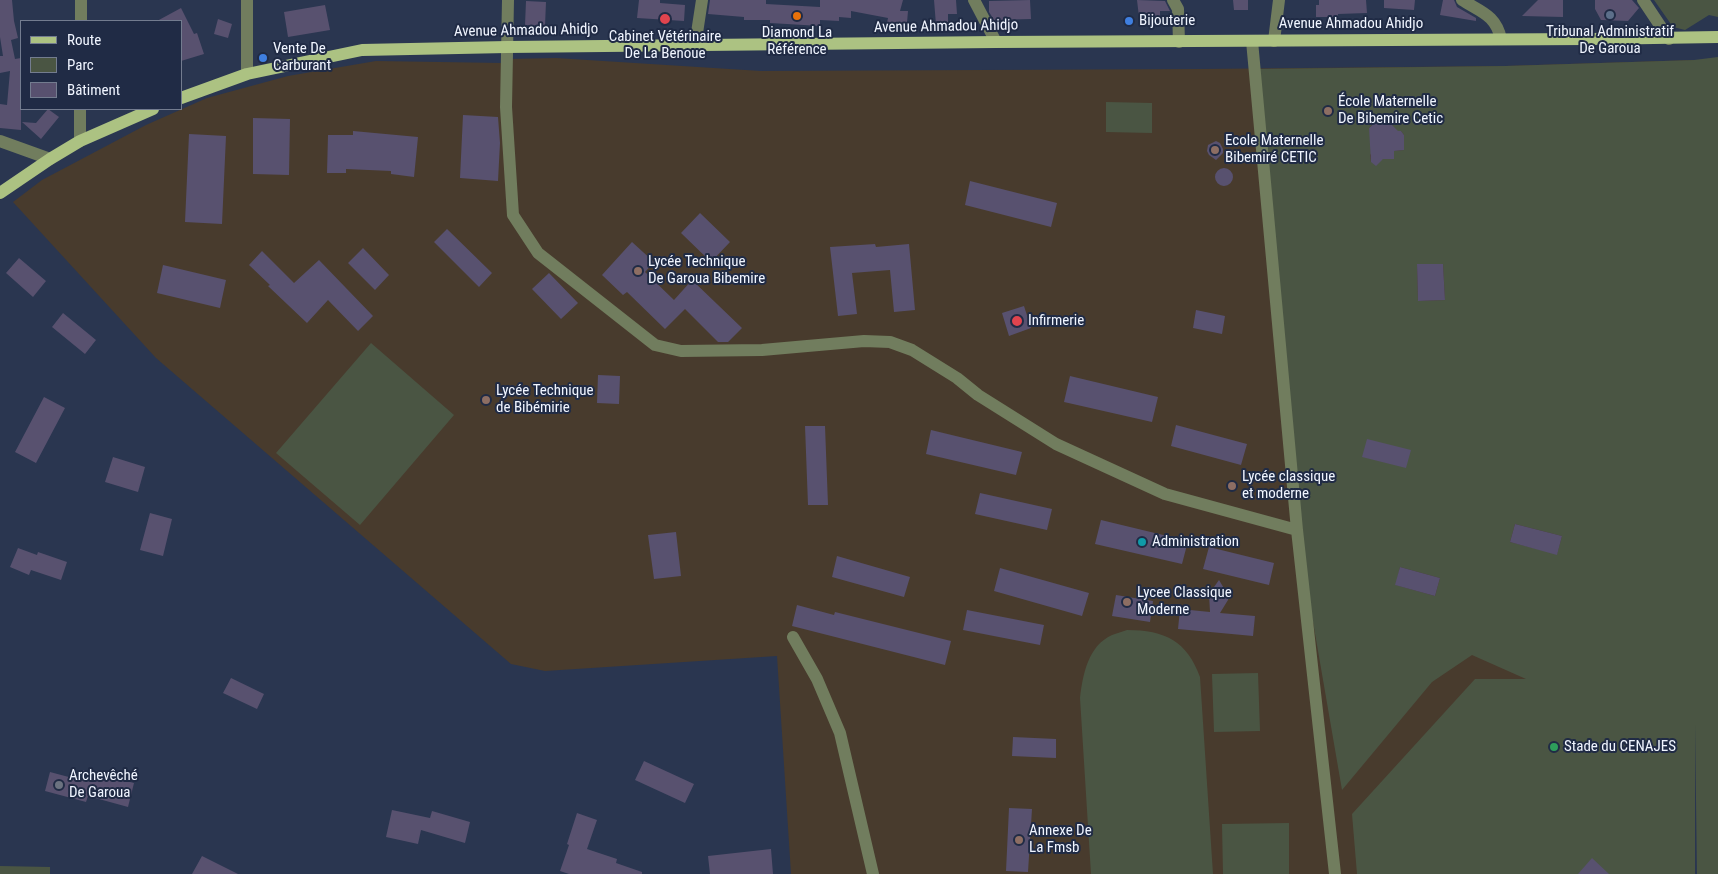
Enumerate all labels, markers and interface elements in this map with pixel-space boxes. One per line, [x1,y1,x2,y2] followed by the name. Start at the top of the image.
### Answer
[1604,9,1616,21] marker: Tribunal Administratif De Garoua
[791,10,803,22] marker: Diamond La Référence
[658,12,672,26] marker: Cabinet Vétérinaire De La Benoue
[1139,12,1195,30] place label: Bijouterie
[1123,15,1135,27] marker: Bijouterie
[1279,15,1423,33] street label: Avenue Ahmadou Ahidjo
[874,17,1018,37] street label: Avenue Ahmadou Ahidjo
[20,20,182,110] legend
[454,21,598,41] street label: Avenue Ahmadou Ahidjo
[1546,23,1674,58] place label: Tribunal Administratif De Garoua
[762,24,832,59] place label: Diamond La Référence
[609,28,721,63] place label: Cabinet Vétérinaire De La Benoue
[67,31,101,49] text: Route
[273,40,331,75] place label: Vente De Carburant
[257,52,269,64] marker: Vente De Carburant
[67,56,94,74] text: Parc
[67,81,120,99] text: Bâtiment
[1338,93,1443,128] place label: École Maternelle De Bibemire Cetic
[1322,105,1334,117] marker: École Maternelle De Bibemire Cetic
[1225,132,1323,167] place label: Ecole Maternelle Bibemiré CETIC
[1209,144,1221,156] marker: Ecole Maternelle Bibemiré CETIC
[648,253,765,288] place label: Lycée Technique De Garoua Bibemire
[632,265,644,277] marker: Lycée Technique De Garoua Bibemire
[1028,312,1084,330] place label: Infirmerie
[1010,314,1024,328] marker: Infirmerie
[496,382,594,417] place label: Lycée Technique de Bibémirie
[480,394,492,406] marker: Lycée Technique de Bibémirie
[1242,468,1335,503] place label: Lycée classique et moderne
[1226,480,1238,492] marker: Lycée classique et moderne
[1152,533,1239,551] place label: Administration
[1136,536,1148,548] marker: Administration
[1137,584,1232,619] place label: Lycee Classique Moderne
[1121,596,1133,608] marker: Lycee Classique Moderne
[1564,738,1676,756] place label: Stade du CENAJES
[1548,741,1560,753] marker: Stade du CENAJES
[69,767,138,802] place label: Archevêché De Garoua
[53,779,65,791] marker: Archevêché De Garoua
[1029,822,1092,857] place label: Annexe De La Fmsb
[1013,834,1025,846] marker: Annexe De La Fmsb

